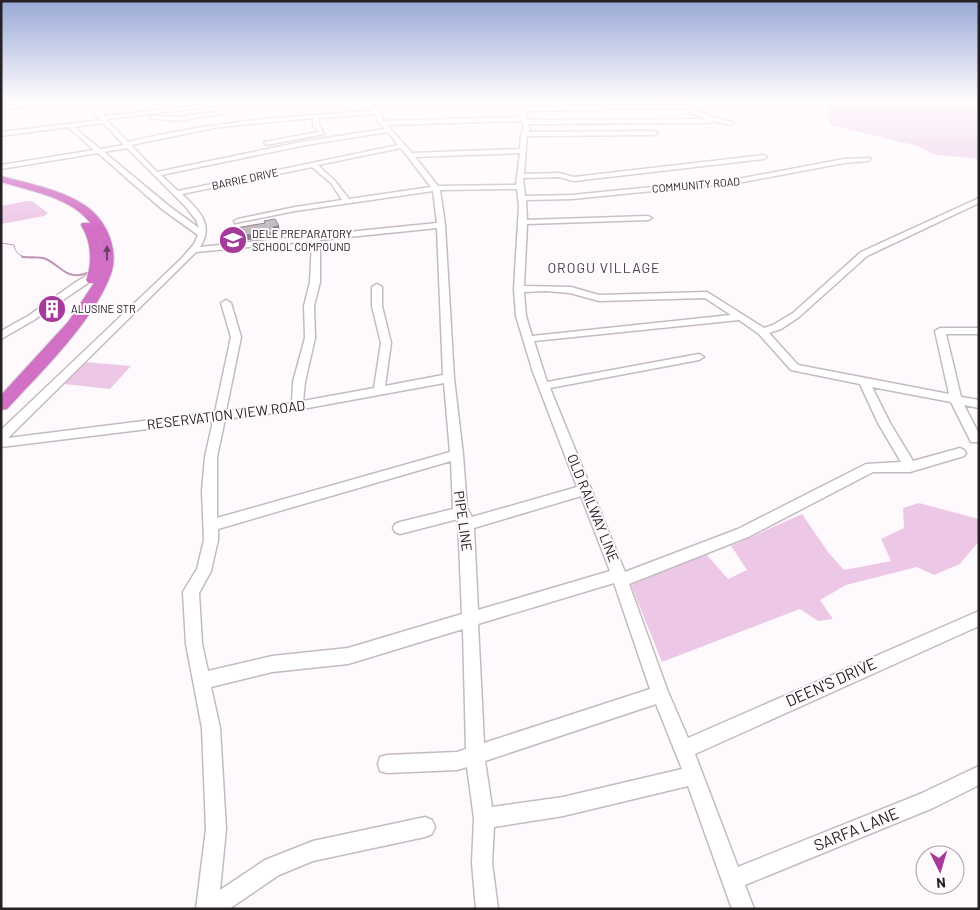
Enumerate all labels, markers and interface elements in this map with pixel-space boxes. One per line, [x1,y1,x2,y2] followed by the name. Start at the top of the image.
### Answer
[210,165,280,192] street label: BARRIE DRIVE
[651,174,741,195] street label: COMMUNITY ROAD
[218,225,248,255] school or university icon: DELE PREPARATORY SCHOOL COMPOUND
[252,227,352,253] place label: DELE PREPARATORY SCHOOL COMPOUND
[103,245,111,261] one-way arrow
[547,259,661,276] district label: OROGU VILLAGE
[37,294,67,324] building icon: ALUSINE STR
[71,302,136,315] place label: ALUSINE STR
[146,396,306,433] street label: RESERVATION VIEW ROAD
[564,451,623,564] street label: OLD RAILWAY LINE
[451,490,476,552] street label: PIPE LINE
[782,653,879,710] street label: DEEN'S DRIVE
[811,803,901,854] street label: SARFA LANE
[915,845,965,895] north arrow
[936,875,947,892] text: N

